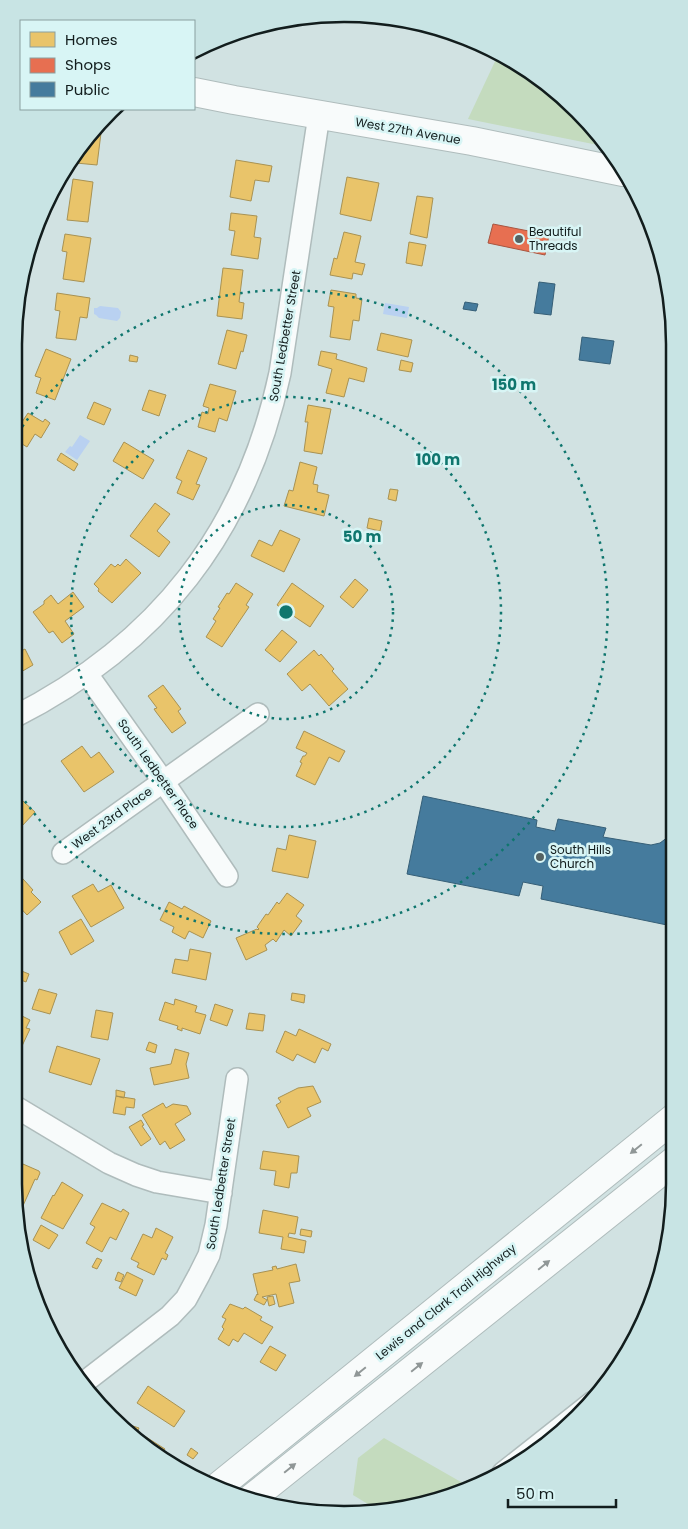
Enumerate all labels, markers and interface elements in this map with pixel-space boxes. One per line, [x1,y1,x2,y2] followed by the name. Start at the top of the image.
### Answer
[20,20,195,110] legend
[65,29,118,50] text: Homes
[65,54,111,75] text: Shops
[65,79,110,100] text: Public
[354,113,462,148] street label: West 27th Avenue
[529,223,582,254] place label: Beautiful Threads
[513,233,525,245] marker: Beautiful Threads
[265,269,304,403] street label: South Ledbetter Street
[492,374,536,395] text: 150 m
[416,449,460,470] text: 100 m
[343,526,381,547] text: 50 m
[277,603,295,621] centre of rings
[114,715,203,832] street label: South Ledbetter Place
[68,783,155,853] street label: West 23rd Place
[550,841,611,872] place label: South Hills Church
[534,851,546,863] marker: South Hills Church
[202,1117,239,1251] street label: South Ledbetter Street
[630,1143,643,1154] one-way arrow
[372,1239,520,1364] street label: Lewis and Clark Trail Highway
[537,1260,550,1271] one-way arrow
[410,1361,423,1372] one-way arrow
[354,1366,367,1377] one-way arrow
[283,1463,296,1474] one-way arrow
[508,1476,616,1508] scale bar
[516,1483,554,1504] text: 50 m

